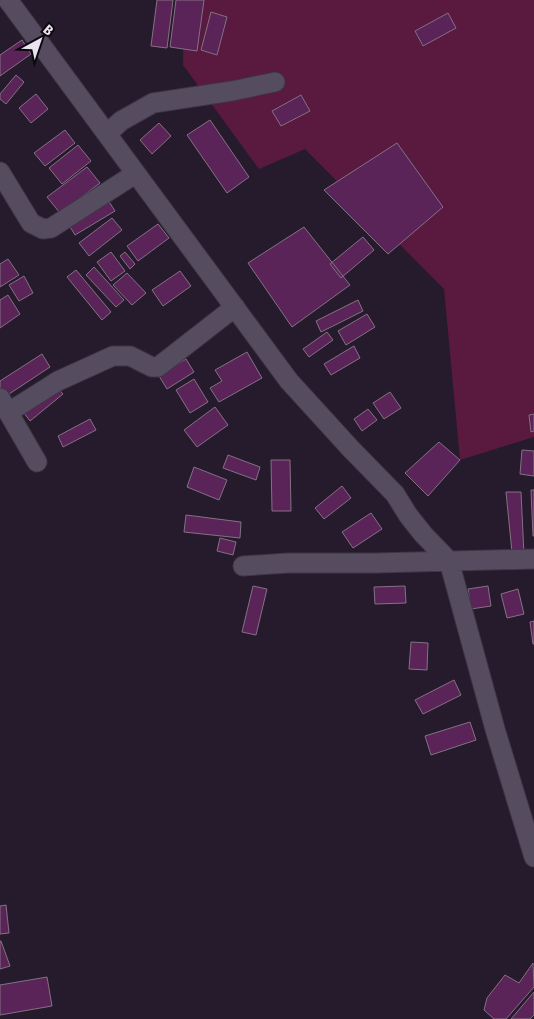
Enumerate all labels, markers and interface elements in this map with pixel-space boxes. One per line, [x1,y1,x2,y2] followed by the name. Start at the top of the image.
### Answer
[15,15,65,65] north arrow
[40,21,57,40] text: B

